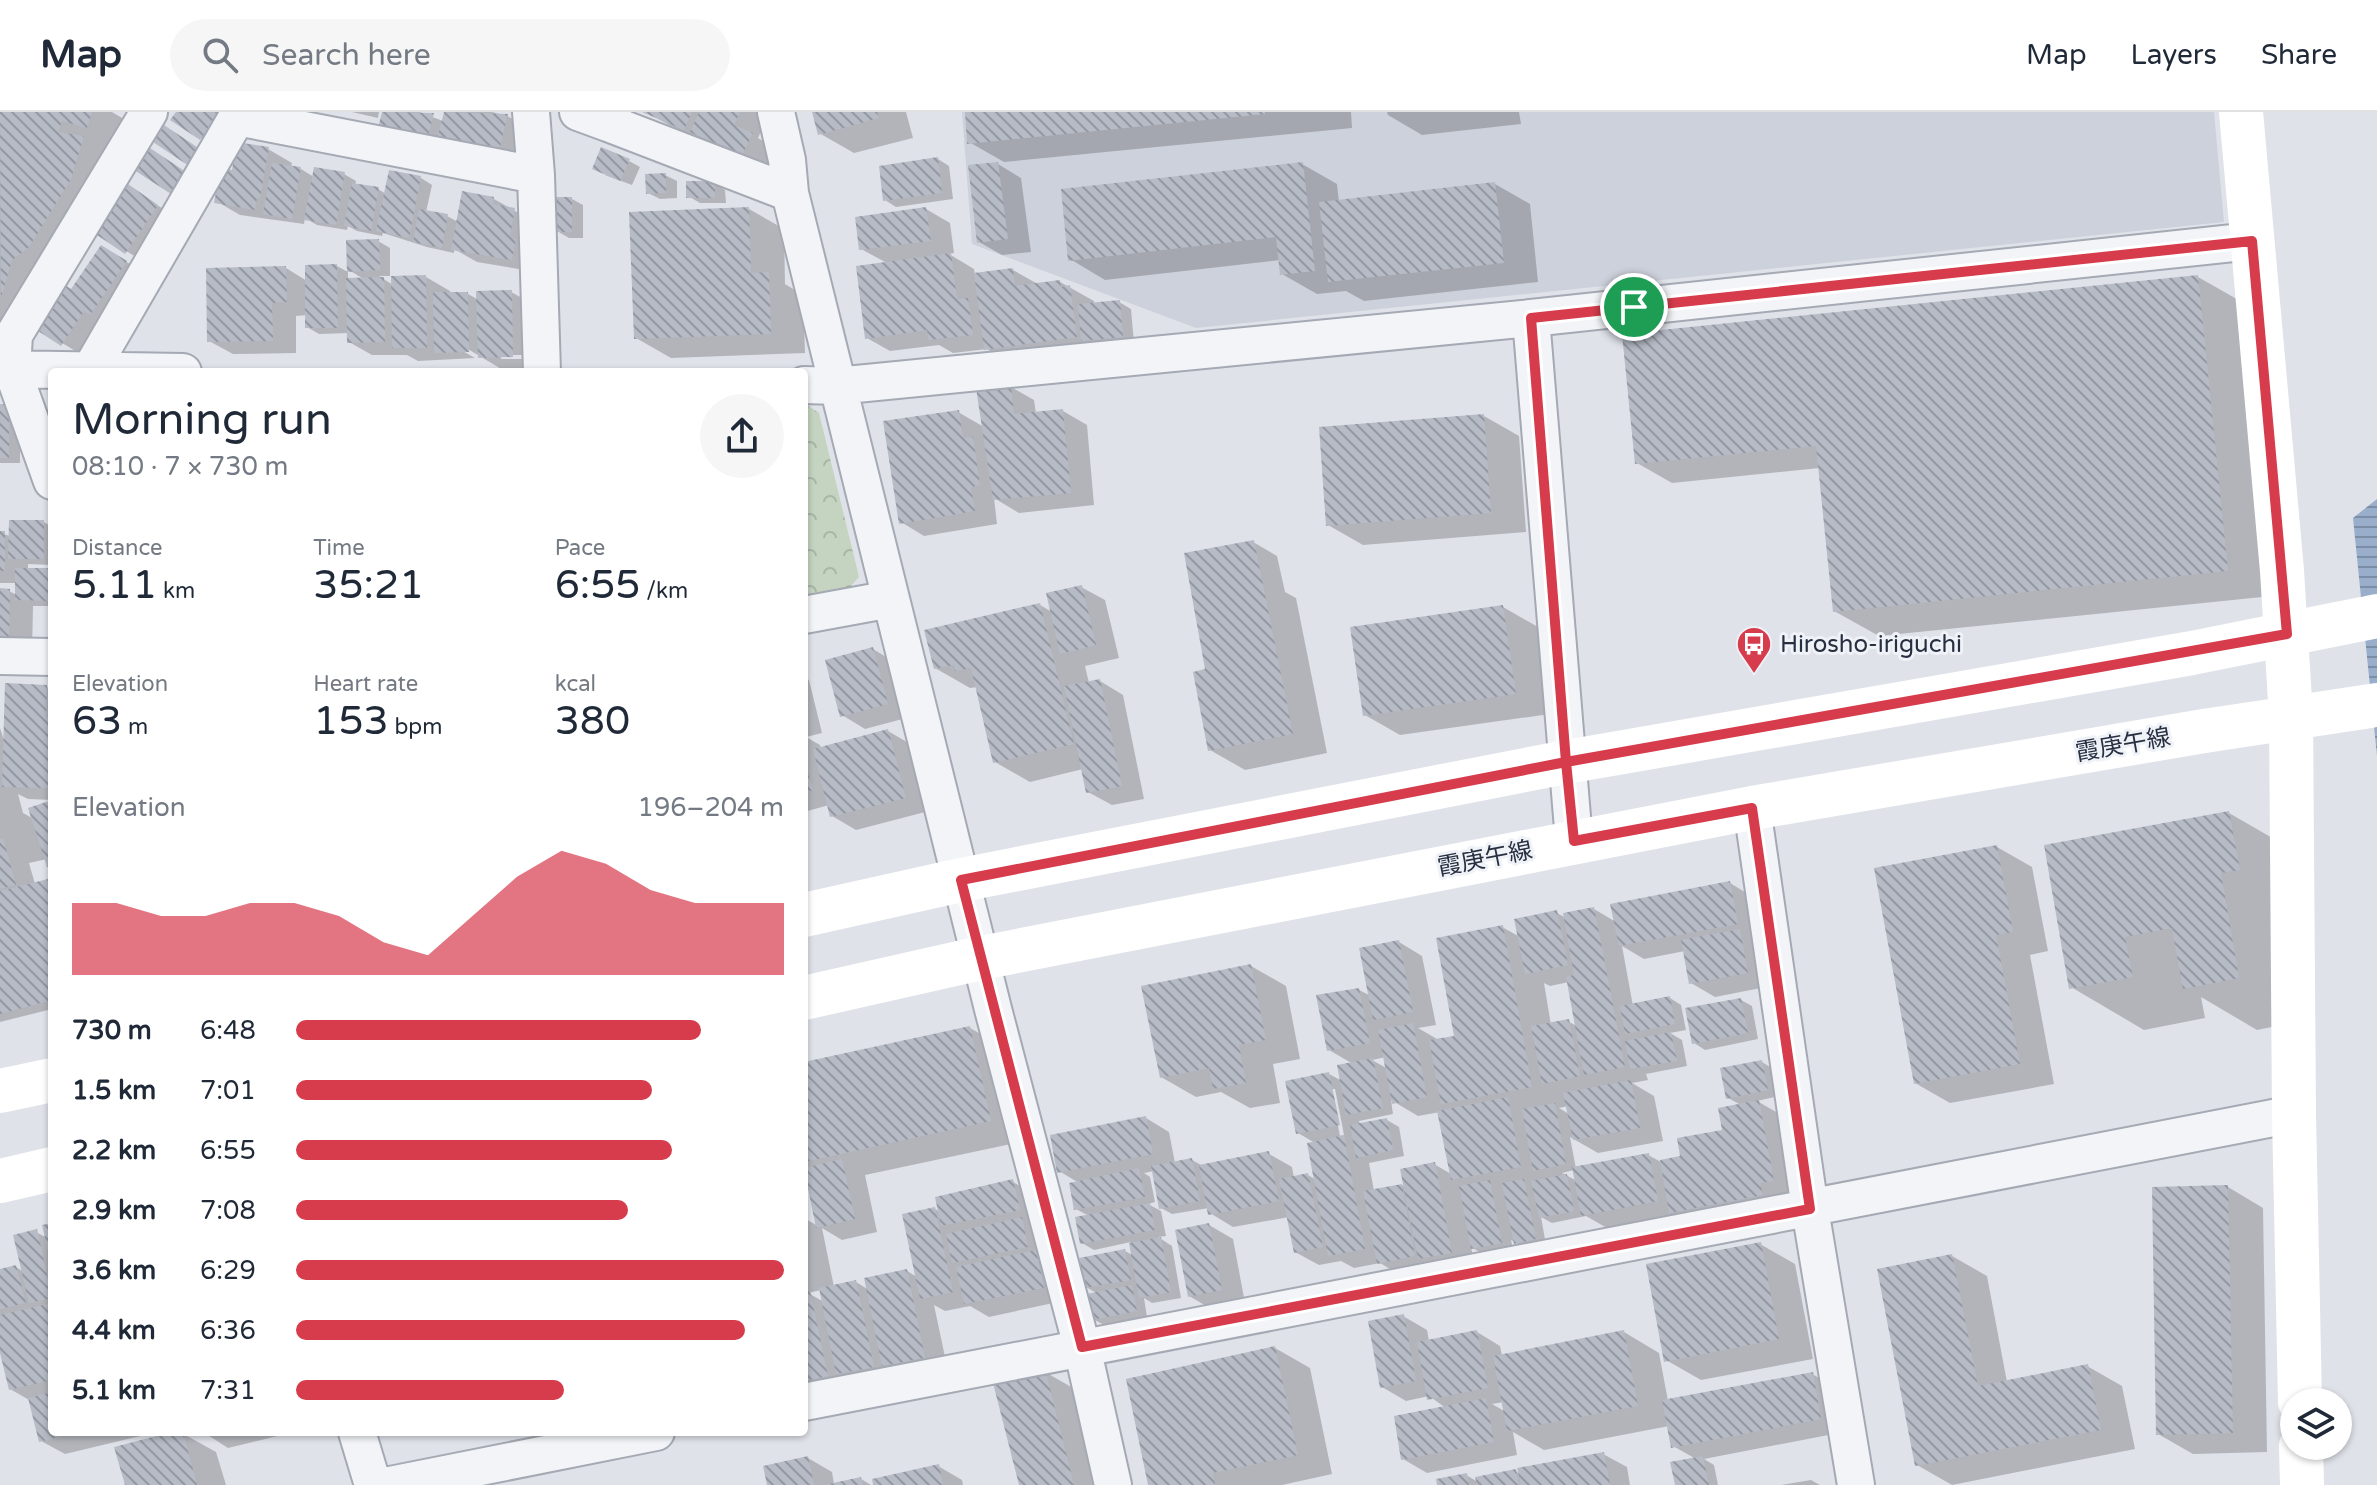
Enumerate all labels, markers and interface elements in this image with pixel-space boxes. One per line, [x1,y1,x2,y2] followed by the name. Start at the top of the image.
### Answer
[170,19,730,91] search box
[40,32,122,78] text: Map
[198,33,242,77] icon: search
[262,37,431,74] text: Search here
[2026,38,2087,72] text: Map
[2131,38,2217,72] text: Layers
[2261,38,2337,72] text: Share
[1600,273,1668,341] pin
[1612,285,1656,329] icon: arrive
[72,394,332,447] text: Morning run
[700,394,784,478] button: share
[72,451,288,482] text: 08:10 · 7 × 730 m
[72,535,163,561] text: Distance
[313,535,365,561] text: Time
[555,535,605,561] text: Pace
[72,561,157,609] text: 5.11
[313,561,424,609] text: 35:21
[555,561,640,609] text: 6:55
[157,578,195,604] text: km
[640,578,688,604] text: /km
[1735,625,1773,675] bus stop icon: Hirosho-iriguchi
[1780,630,1962,659] place label: Hirosho-iriguchi
[72,671,168,697] text: Elevation
[313,671,418,697] text: Heart rate
[555,671,596,697] text: kcal
[72,697,122,745] text: 63
[313,697,389,745] text: 153
[555,697,630,745] text: 380
[122,714,148,740] text: m
[389,714,442,740] text: bpm
[2073,722,2173,768] street label: 霞庚午線
[72,792,186,823] text: Elevation
[638,792,784,823] text: 196–204 m
[1435,836,1535,882] street label: 霞庚午線
[72,1015,152,1046] text: 730 m
[200,1015,256,1046] text: 6:48
[72,1075,156,1106] text: 1.5 km
[200,1075,256,1106] text: 7:01
[72,1135,156,1166] text: 2.2 km
[200,1135,256,1166] text: 6:55
[72,1195,156,1226] text: 2.9 km
[200,1195,256,1226] text: 7:08
[72,1255,156,1286] text: 3.6 km
[200,1255,256,1286] text: 6:29
[72,1315,156,1346] text: 4.4 km
[200,1315,256,1346] text: 6:36
[72,1375,156,1406] text: 5.1 km
[200,1375,256,1406] text: 7:31
[2280,1388,2352,1460] map controls
[2280,1388,2352,1460] button: layers

